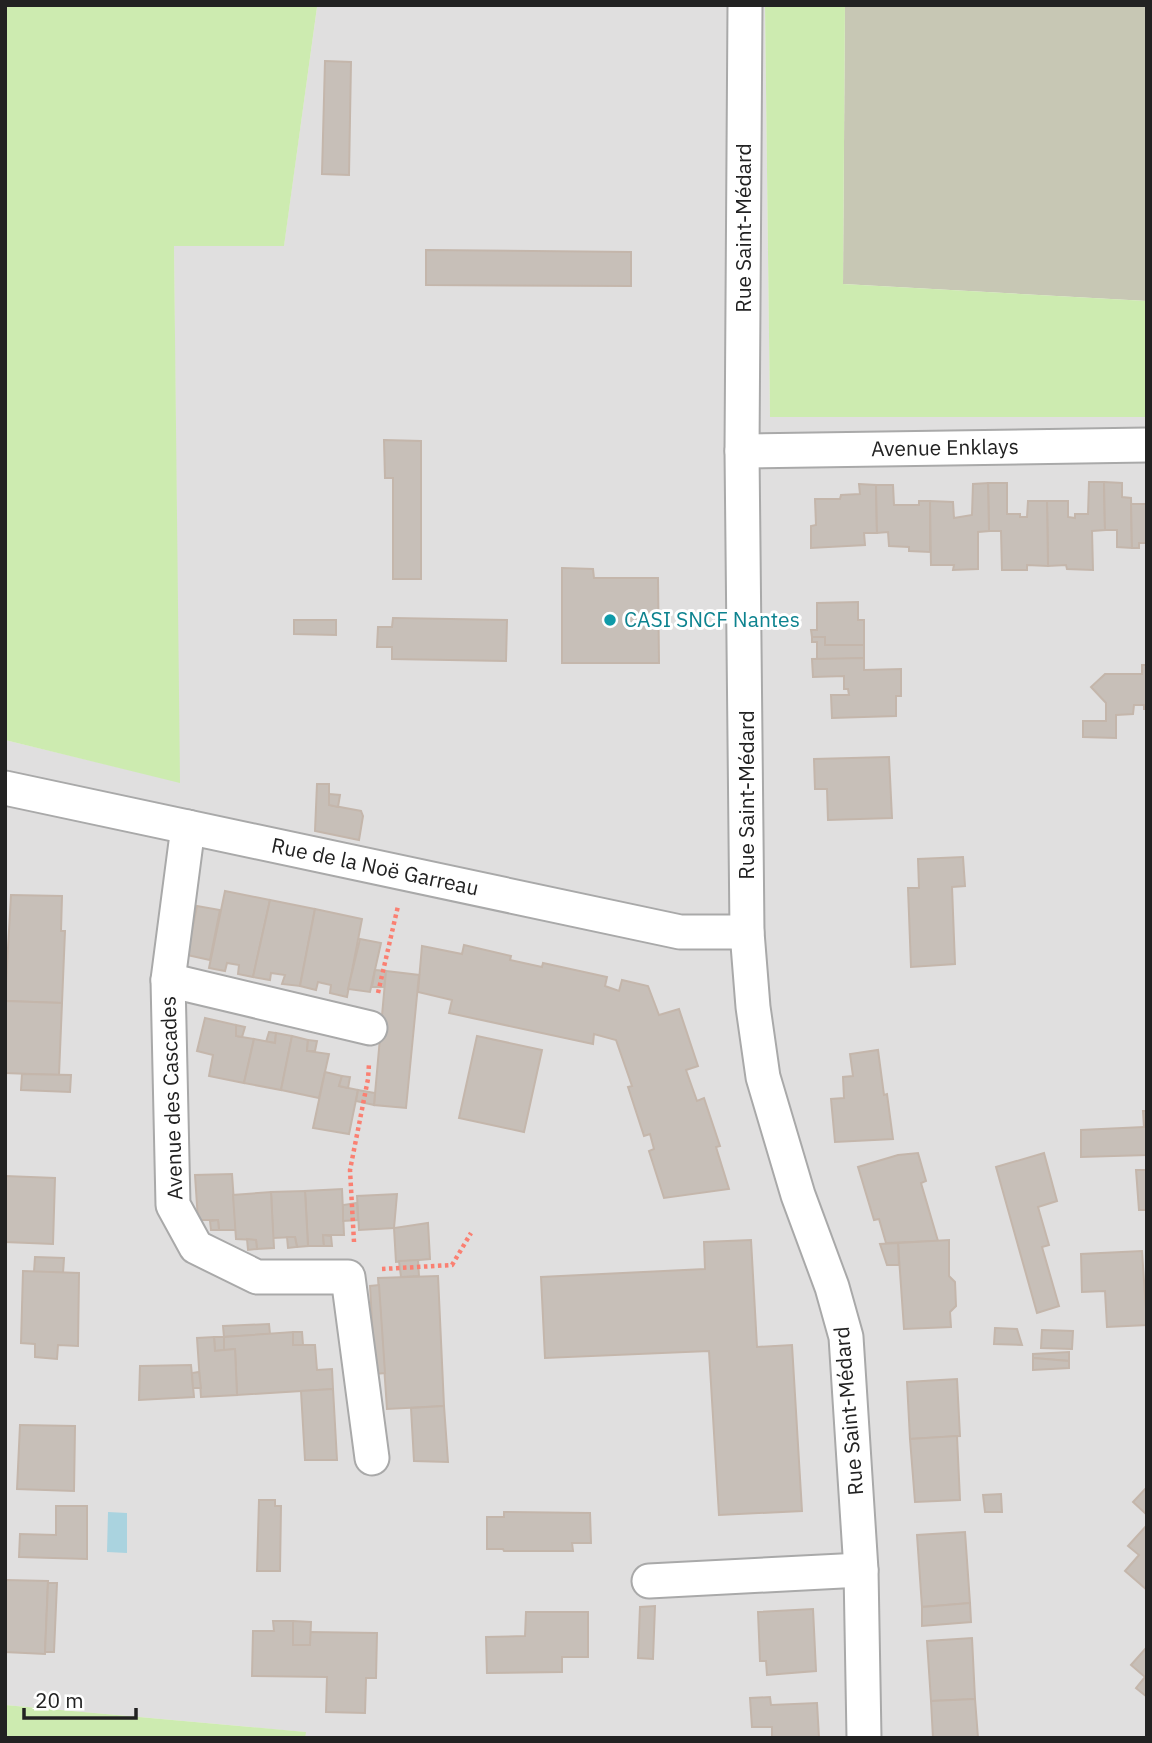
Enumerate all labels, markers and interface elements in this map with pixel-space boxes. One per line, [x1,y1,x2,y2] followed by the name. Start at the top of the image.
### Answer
[729,143,757,313] street label: Rue Saint-Médard
[871,432,1019,462] street label: Avenue Enklays
[624,605,800,633] place label: CASI SNCF Nantes
[602,612,618,628] marker: CASI SNCF Nantes
[732,710,760,880] street label: Rue Saint-Médard
[269,830,481,902] street label: Rue de la Noë Garreau
[153,996,189,1201] street label: Avenue des Cascades
[827,1325,869,1497] street label: Rue Saint-Médard
[24,1676,136,1720] scale bar
[35,1686,84,1714] text: 20 m

